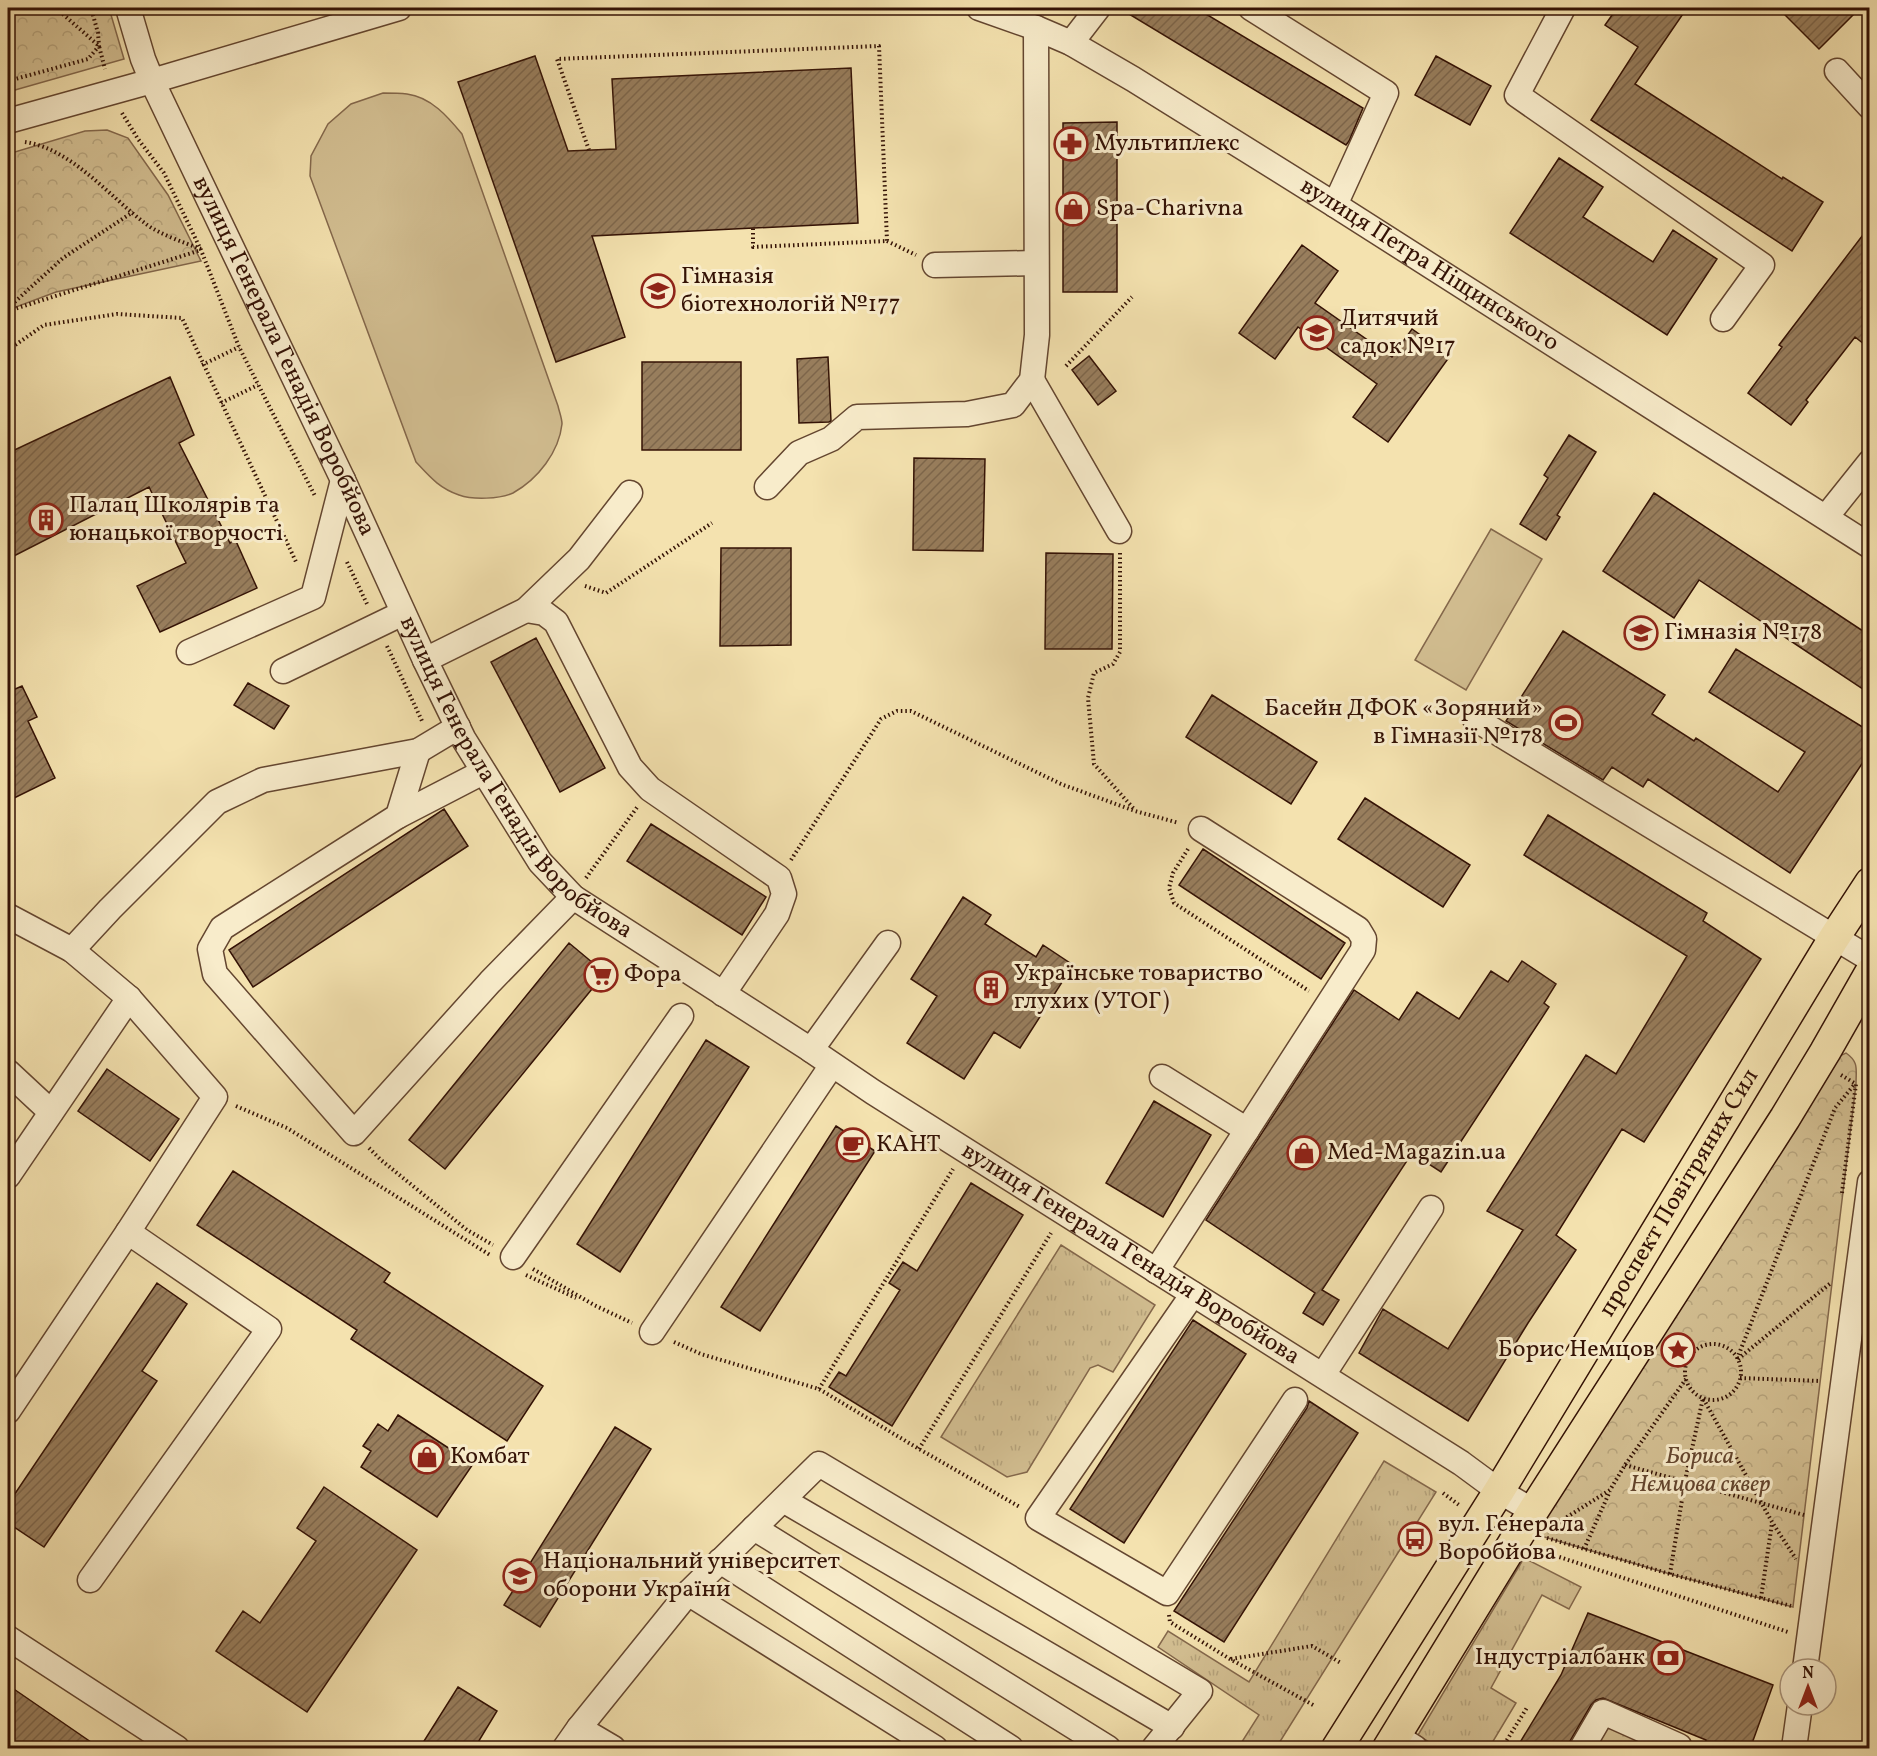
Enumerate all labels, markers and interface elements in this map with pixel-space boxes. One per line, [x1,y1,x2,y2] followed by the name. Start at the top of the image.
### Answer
[1053,126,1089,162] pharmacy icon: Мультиплекс
[1094,127,1240,161] place label: Мультиплекс
[1293,170,1565,360] street label: вулиця Петра Ніщинського
[183,171,383,542] street label: вулиця Генерала Генадія Воробйова
[1055,191,1091,227] shop icon: Spa-Charivna
[1096,192,1244,226] place label: Spa-Charivna
[681,260,900,322] place label: Гімназія біотехнологій №177
[640,273,676,309] school or university icon: Гімназія біотехнологій №177
[1340,302,1456,364] place label: Дитячий садок №17
[1299,315,1335,351] school or university icon: Дитячий садок №17
[69,489,283,551] place label: Палац Школярів та юнацької творчості
[28,502,64,538] building icon: Палац Школярів та юнацької творчості
[390,611,639,948] street label: вулиця Генерала Генадія Воробйова
[1623,615,1659,651] school or university icon: Гімназія №178
[1664,616,1822,650] place label: Гімназія №178
[1264,692,1543,754] place label: Басейн ДФОК «Зоряний» в Гімназії №178
[1548,705,1584,741] sports icon: Басейн ДФОК «Зоряний» в Гімназії №178
[583,957,619,993] supermarket icon: Фора
[1014,957,1263,1019] place label: Українське товариство глухих (УТОГ)
[624,958,682,992] place label: Фора
[973,970,1009,1006] building icon: Українське товариство глухих (УТОГ)
[1591,1063,1768,1324] street label: проспект Повітряних Сил
[835,1127,871,1163] cafe icon: КАНТ
[876,1128,941,1162] place label: КАНТ
[954,1135,1306,1374] street label: вулиця Генерала Генадія Воробйова
[1286,1135,1322,1171] shop icon: Med-Magazin.ua
[1327,1136,1506,1170] place label: Med-Magazin.ua
[1660,1332,1696,1368] place icon: Борис Немцов
[1498,1333,1655,1367] place label: Борис Немцов
[409,1439,445,1475] shop icon: Комбат
[450,1440,530,1474] place label: Комбат
[1630,1440,1770,1502] park label: Бориса Нємцова сквер
[1438,1508,1585,1570] place label: вул. Генерала Воробйова
[1397,1521,1433,1557] bus stop icon: вул. Генерала Воробйова
[543,1545,840,1607] place label: Національний університет оборони України
[502,1558,538,1594] school or university icon: Національний університет оборони України
[1650,1640,1686,1676] bank icon: Індустріалбанк
[1475,1641,1645,1675] place label: Індустріалбанк
[1778,1657,1838,1717] north arrow
[1802,1663,1814,1685] text: N

